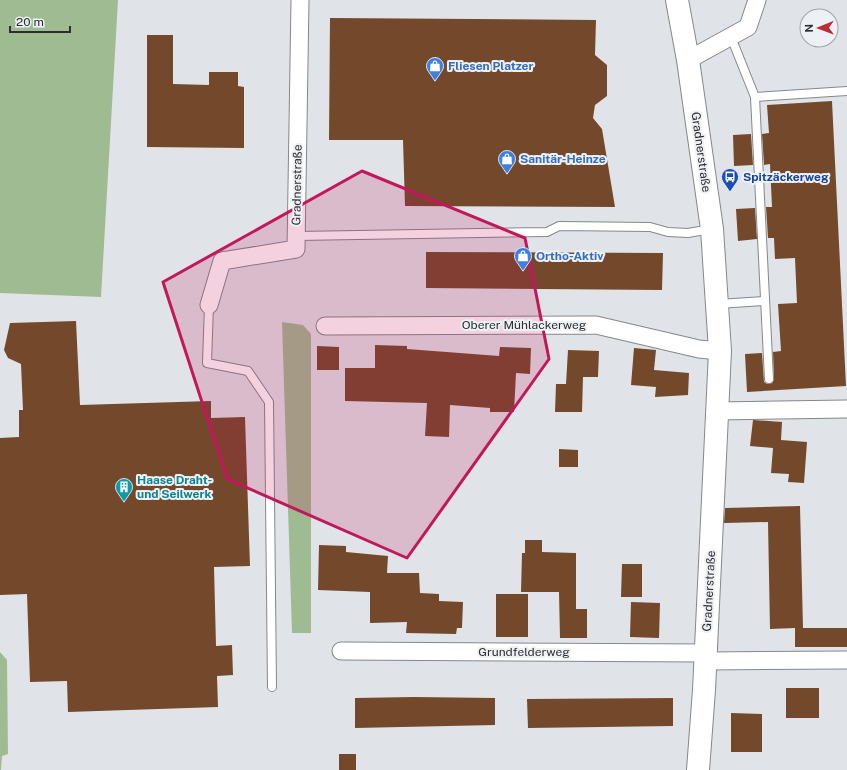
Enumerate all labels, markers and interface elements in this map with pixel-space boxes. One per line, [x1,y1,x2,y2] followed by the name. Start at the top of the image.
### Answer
[10,8,70,34] scale bar
[799,8,839,48] north arrow
[16,15,44,29] text: 20 m
[803,24,815,33] text: N
[425,56,445,81] shop icon: Fliesen Platzer
[448,59,533,73] place label: Fliesen Platzer
[688,111,714,193] street label: Gradnerstraße
[289,144,305,226] street label: Gradnerstraße
[497,149,517,174] shop icon: Sanitär-Heinze
[520,152,606,166] place label: Sanitär-Heinze
[720,167,740,192] bus stop icon: Spitzäckerweg
[743,170,829,184] place label: Spitzäckerweg
[513,246,533,271] shop icon: Ortho-Aktiv
[536,249,604,263] place label: Ortho-Aktiv
[462,318,586,332] street label: Oberer Mühlackerweg
[137,473,212,501] place label: Haase Draht- und Seilwerk
[114,477,134,502] building icon: Haase Draht- und Seilwerk
[700,550,718,632] street label: Gradnerstraße
[478,645,570,659] street label: Grundfelderweg

